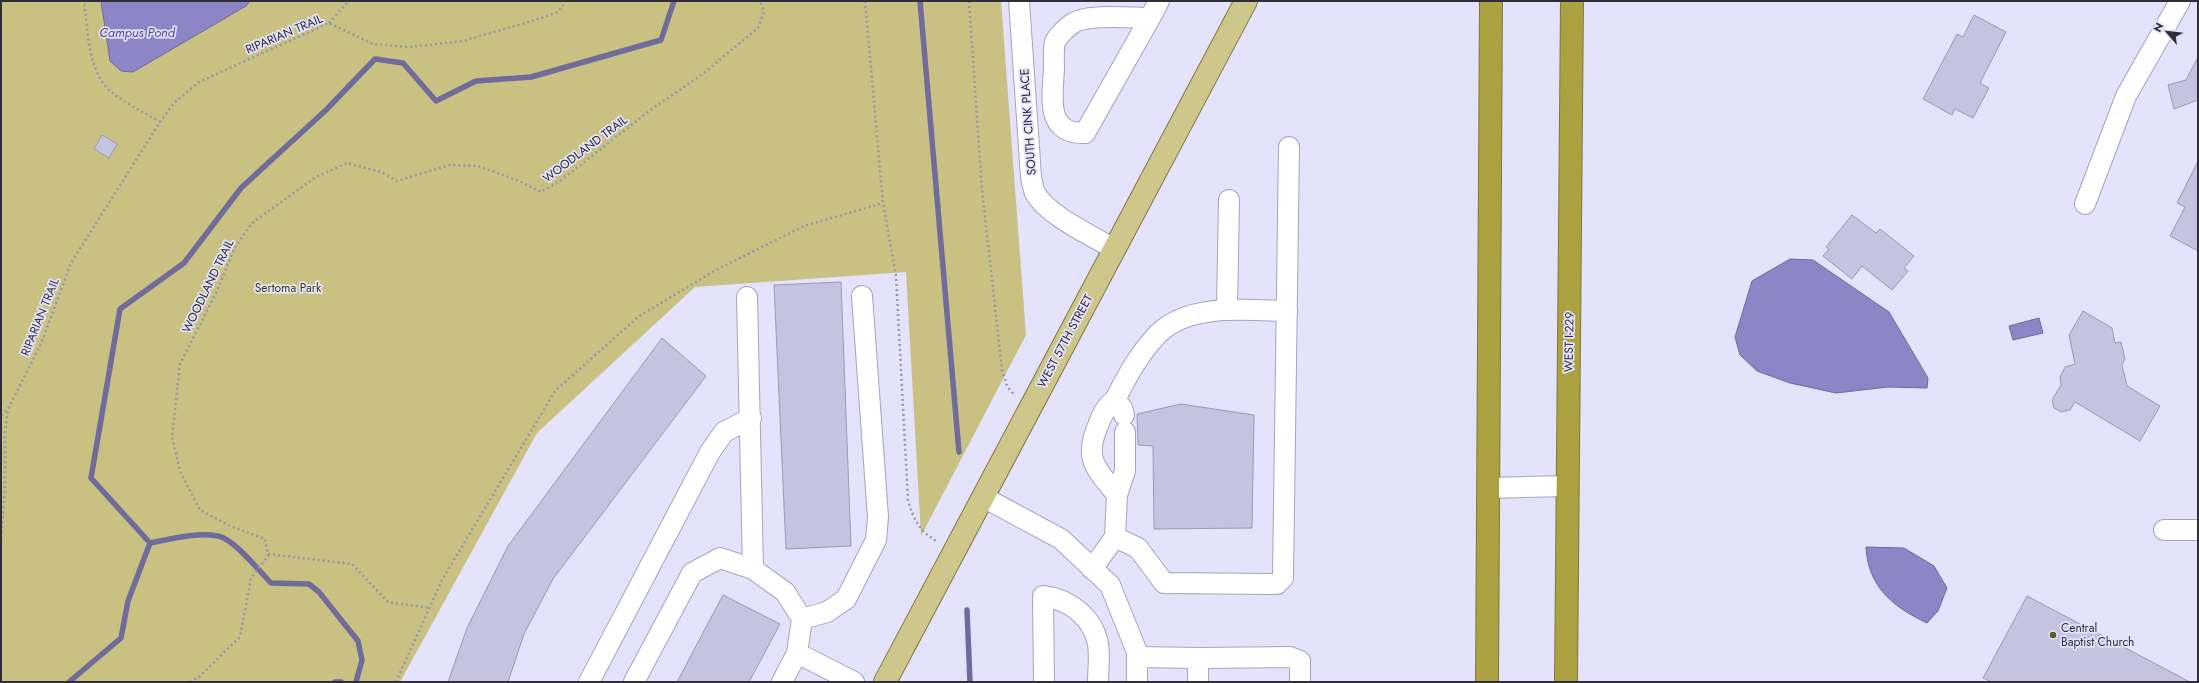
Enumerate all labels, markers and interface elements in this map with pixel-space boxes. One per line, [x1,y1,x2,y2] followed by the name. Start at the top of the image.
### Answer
[243,9,326,58] street label: RIPARIAN TRAIL
[2147,12,2187,52] north arrow
[2149,20,2167,35] text: N
[99,23,176,42] water label: Campus Pond
[1015,68,1041,176] street label: SOUTH CINK PLACE
[539,111,632,187] street label: WOODLAND TRAIL
[178,236,239,336] street label: WOODLAND TRAIL
[16,275,64,359] street label: RIPARIAN TRAIL
[255,279,322,297] park label: Sertoma Park
[1033,291,1097,391] street label: WEST 57TH STREET
[1559,312,1579,372] street label: WEST I-229
[2061,619,2134,651] place label: Central Baptist Church
[2048,630,2058,640] marker: Central Baptist Church

